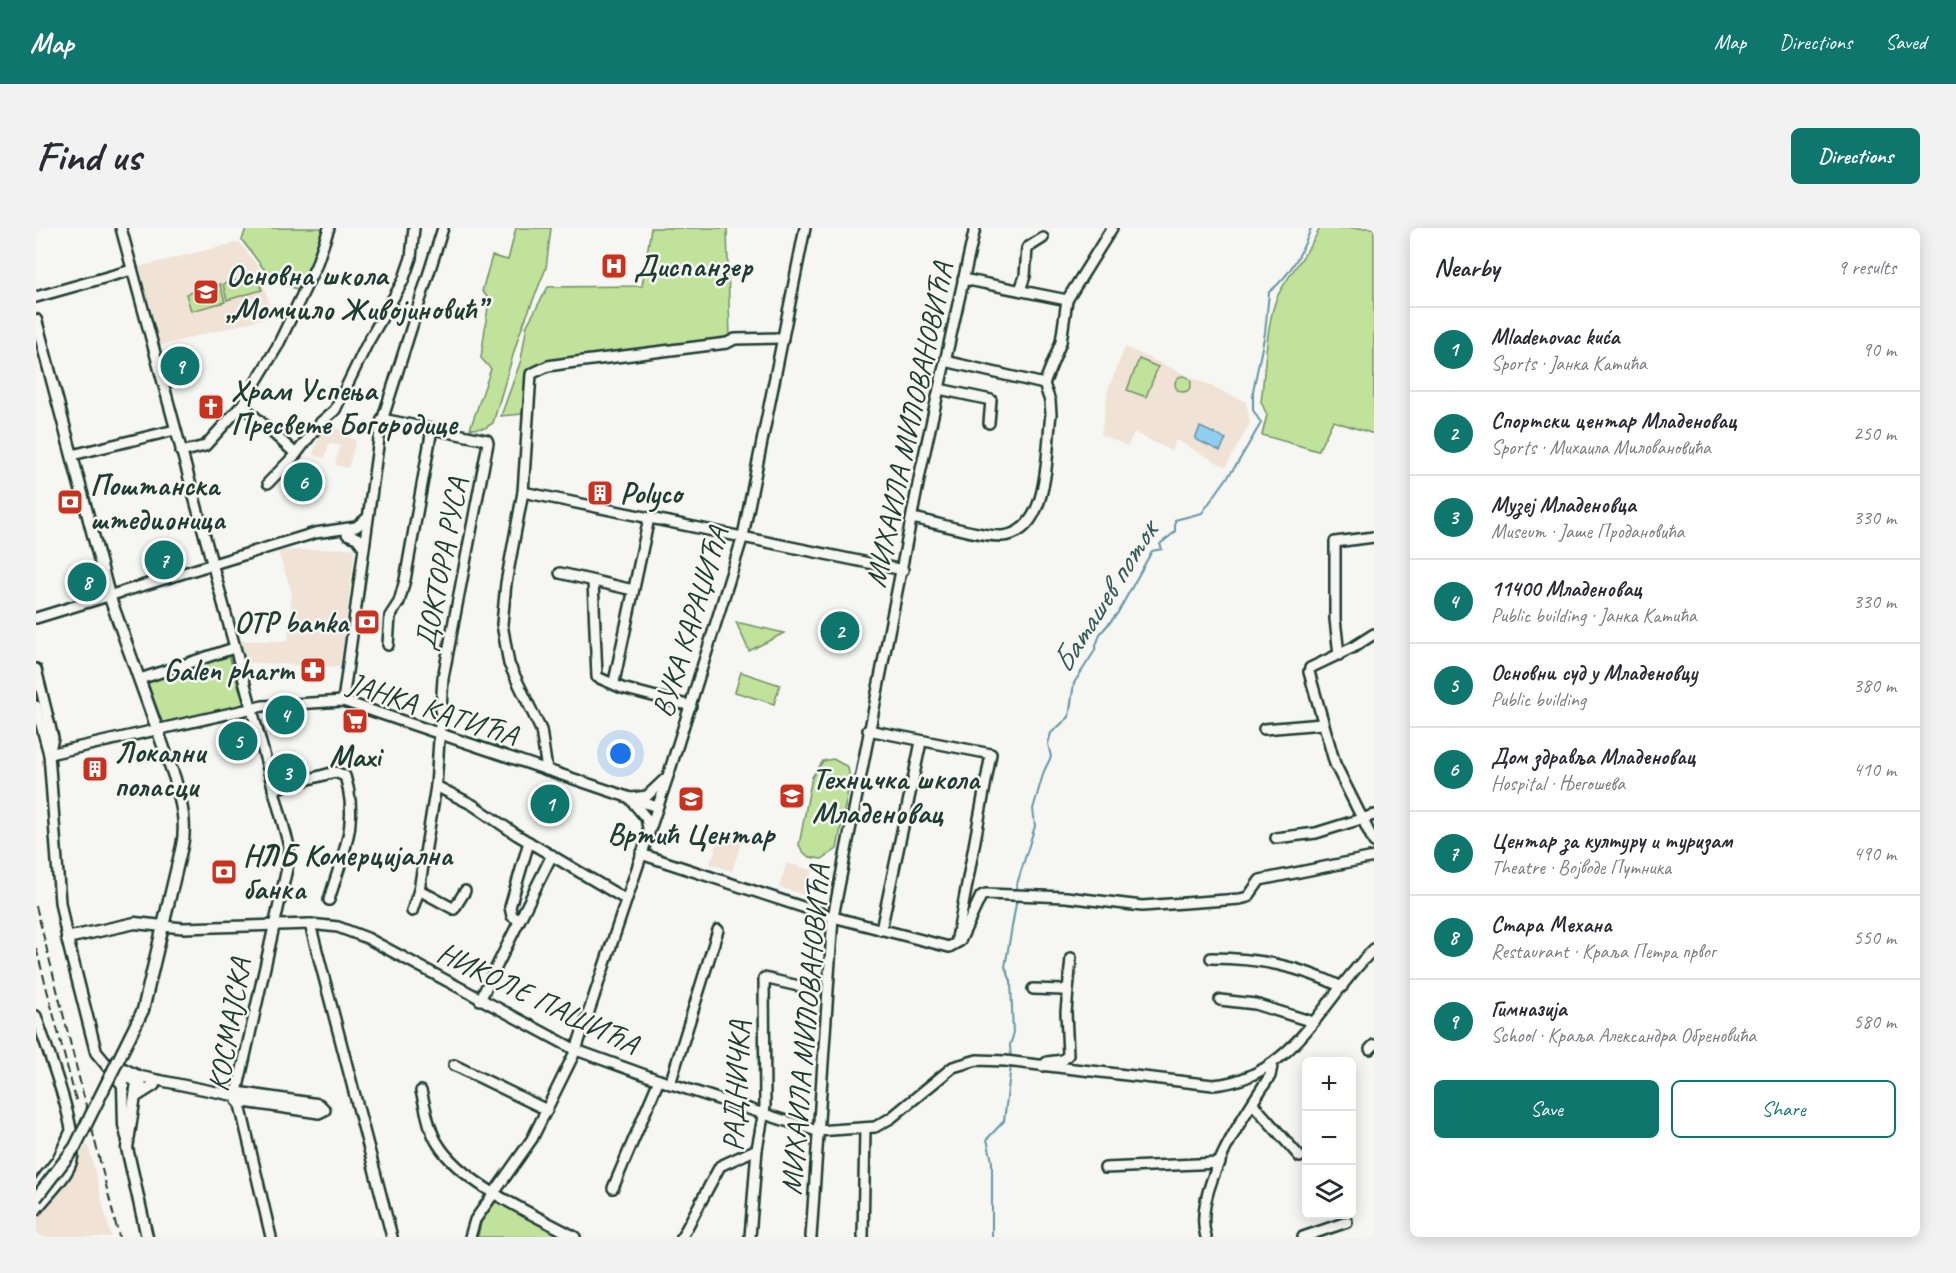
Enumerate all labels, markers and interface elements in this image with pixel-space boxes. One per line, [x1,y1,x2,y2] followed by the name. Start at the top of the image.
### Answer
[30,25,73,60] text: Map
[1714,29,1746,55] text: Map
[1779,29,1852,55] text: Directions
[1885,29,1926,55] text: Saved
[1791,128,1920,184] button: Directions
[36,130,141,183] text: Find us
[634,247,754,286] place label: Диспанзер
[599,251,629,281] hospital icon: Диспанзер
[1434,251,1499,284] text: Nearby
[1837,255,1896,280] text: 9 results
[226,256,491,328] place label: Основна школа „Момчило Живојиновић”
[856,257,962,591] street label: МИХАИЛА МИЛОВАНОВИЋА
[191,277,221,307] school or university icon: Основна школа „Момчило Живојиновић”
[1491,323,1619,351] text: Mladenovac kuća
[1449,337,1458,362] text: 1
[1862,337,1896,362] text: 90 m
[160,344,200,388] pin: 9
[1491,351,1647,376] text: Sports · Јанка Катића
[231,371,459,443] place label: Храм Успења Пресвете Богородице
[196,392,226,422] church icon: Храм Успења Пресвете Богородице
[1491,407,1736,435] text: Спортски центар Младеновац
[1449,421,1458,446] text: 2
[1853,421,1896,446] text: 250 m
[1491,435,1711,460] text: Sports · Михаила Миловановића
[284,460,322,504] pin: 6
[90,466,227,538] place label: Поштанска штедионица
[406,474,476,653] street label: ДОКТОРА РУСА
[620,474,685,513] place label: Polyco
[585,478,615,508] building icon: Polyco
[55,487,85,517] bank icon: Поштанска штедионица
[1491,491,1636,519] text: Музеј Младеновца
[1449,505,1458,530] text: 3
[1853,505,1896,530] text: 330 m
[1042,509,1170,681] water label: Баташев поток
[1491,519,1684,544] text: Museum · Јаше Продановића
[643,520,738,722] street label: ВУКА КАРАЏИЋА
[144,538,184,582] pin: 7
[68,560,106,604] pin: 8
[1491,575,1642,603] text: 11400 Младеновац
[1449,589,1458,614] text: 4
[1853,589,1896,614] text: 330 m
[234,603,351,641] place label: OTP banka
[1491,603,1696,628] text: Public building · Јанка Катића
[352,607,382,637] bank icon: OTP banka
[820,608,860,654] pin: 2
[163,651,296,689] place label: Galen pharm
[298,655,328,685] pharmacy icon: Galen pharm
[1491,659,1698,687] text: Основни суд у Младеновцу
[341,663,524,755] street label: ЈАНКА КАТИЋА
[1449,673,1458,698] text: 5
[1853,673,1896,698] text: 380 m
[1491,687,1586,712] text: Public building
[266,692,304,738] pin: 4
[340,706,370,736] supermarket icon: Maxi
[218,718,258,764] pin: 5
[114,733,207,805] place label: Локални поласци
[329,737,385,775] place label: Maxi
[606,739,635,768] your location
[1491,743,1695,771] text: Дом здравља Младеновац
[268,750,306,796] pin: 3
[80,754,110,784] building icon: Локални поласци
[1449,757,1458,782] text: 6
[1853,757,1896,782] text: 410 m
[812,760,981,832] place label: Техничка школа Младеновац
[1491,771,1625,796] text: Hospital · Његошева
[777,781,807,811] school or university icon: Техничка школа Младеновац
[530,782,570,826] pin: 1
[676,784,706,814] school or university icon: Вртић Центар
[608,815,777,853] place label: Вртић Центар
[1491,827,1732,855] text: Центар за културу и туризам
[243,836,454,908] place label: НЛБ Комерцијална банка
[1449,841,1458,866] text: 7
[1853,841,1896,866] text: 490 m
[1491,855,1671,880] text: Theatre · Војводе Путника
[209,857,239,887] bank icon: НЛБ Комерцијална банка
[772,862,839,1196] street label: МИХАИЛА МИЛОВАНОВИЋА
[1491,911,1612,939] text: Стара Механа
[1449,925,1458,950] text: 8
[1853,925,1896,950] text: 550 m
[431,933,646,1064] street label: НИКОЛЕ ПАШИЋА
[1491,939,1715,964] text: Restaurant · Краља Петра првог
[199,954,260,1094] street label: КОСМАЈСКА
[1491,995,1567,1023] text: Гимназија
[1449,1009,1458,1034] text: 9
[1853,1009,1896,1034] text: 580 m
[714,1019,758,1152] street label: РАДНИЧКА
[1491,1023,1756,1048] text: School · Краља Александра Обреновића
[1302,1057,1356,1219] map controls
[1302,1057,1356,1111] button: +
[1434,1080,1659,1138] button: Save
[1671,1080,1896,1138] button: Share
[1302,1111,1356,1165] button: −
[1302,1165,1356,1219] button: layers

